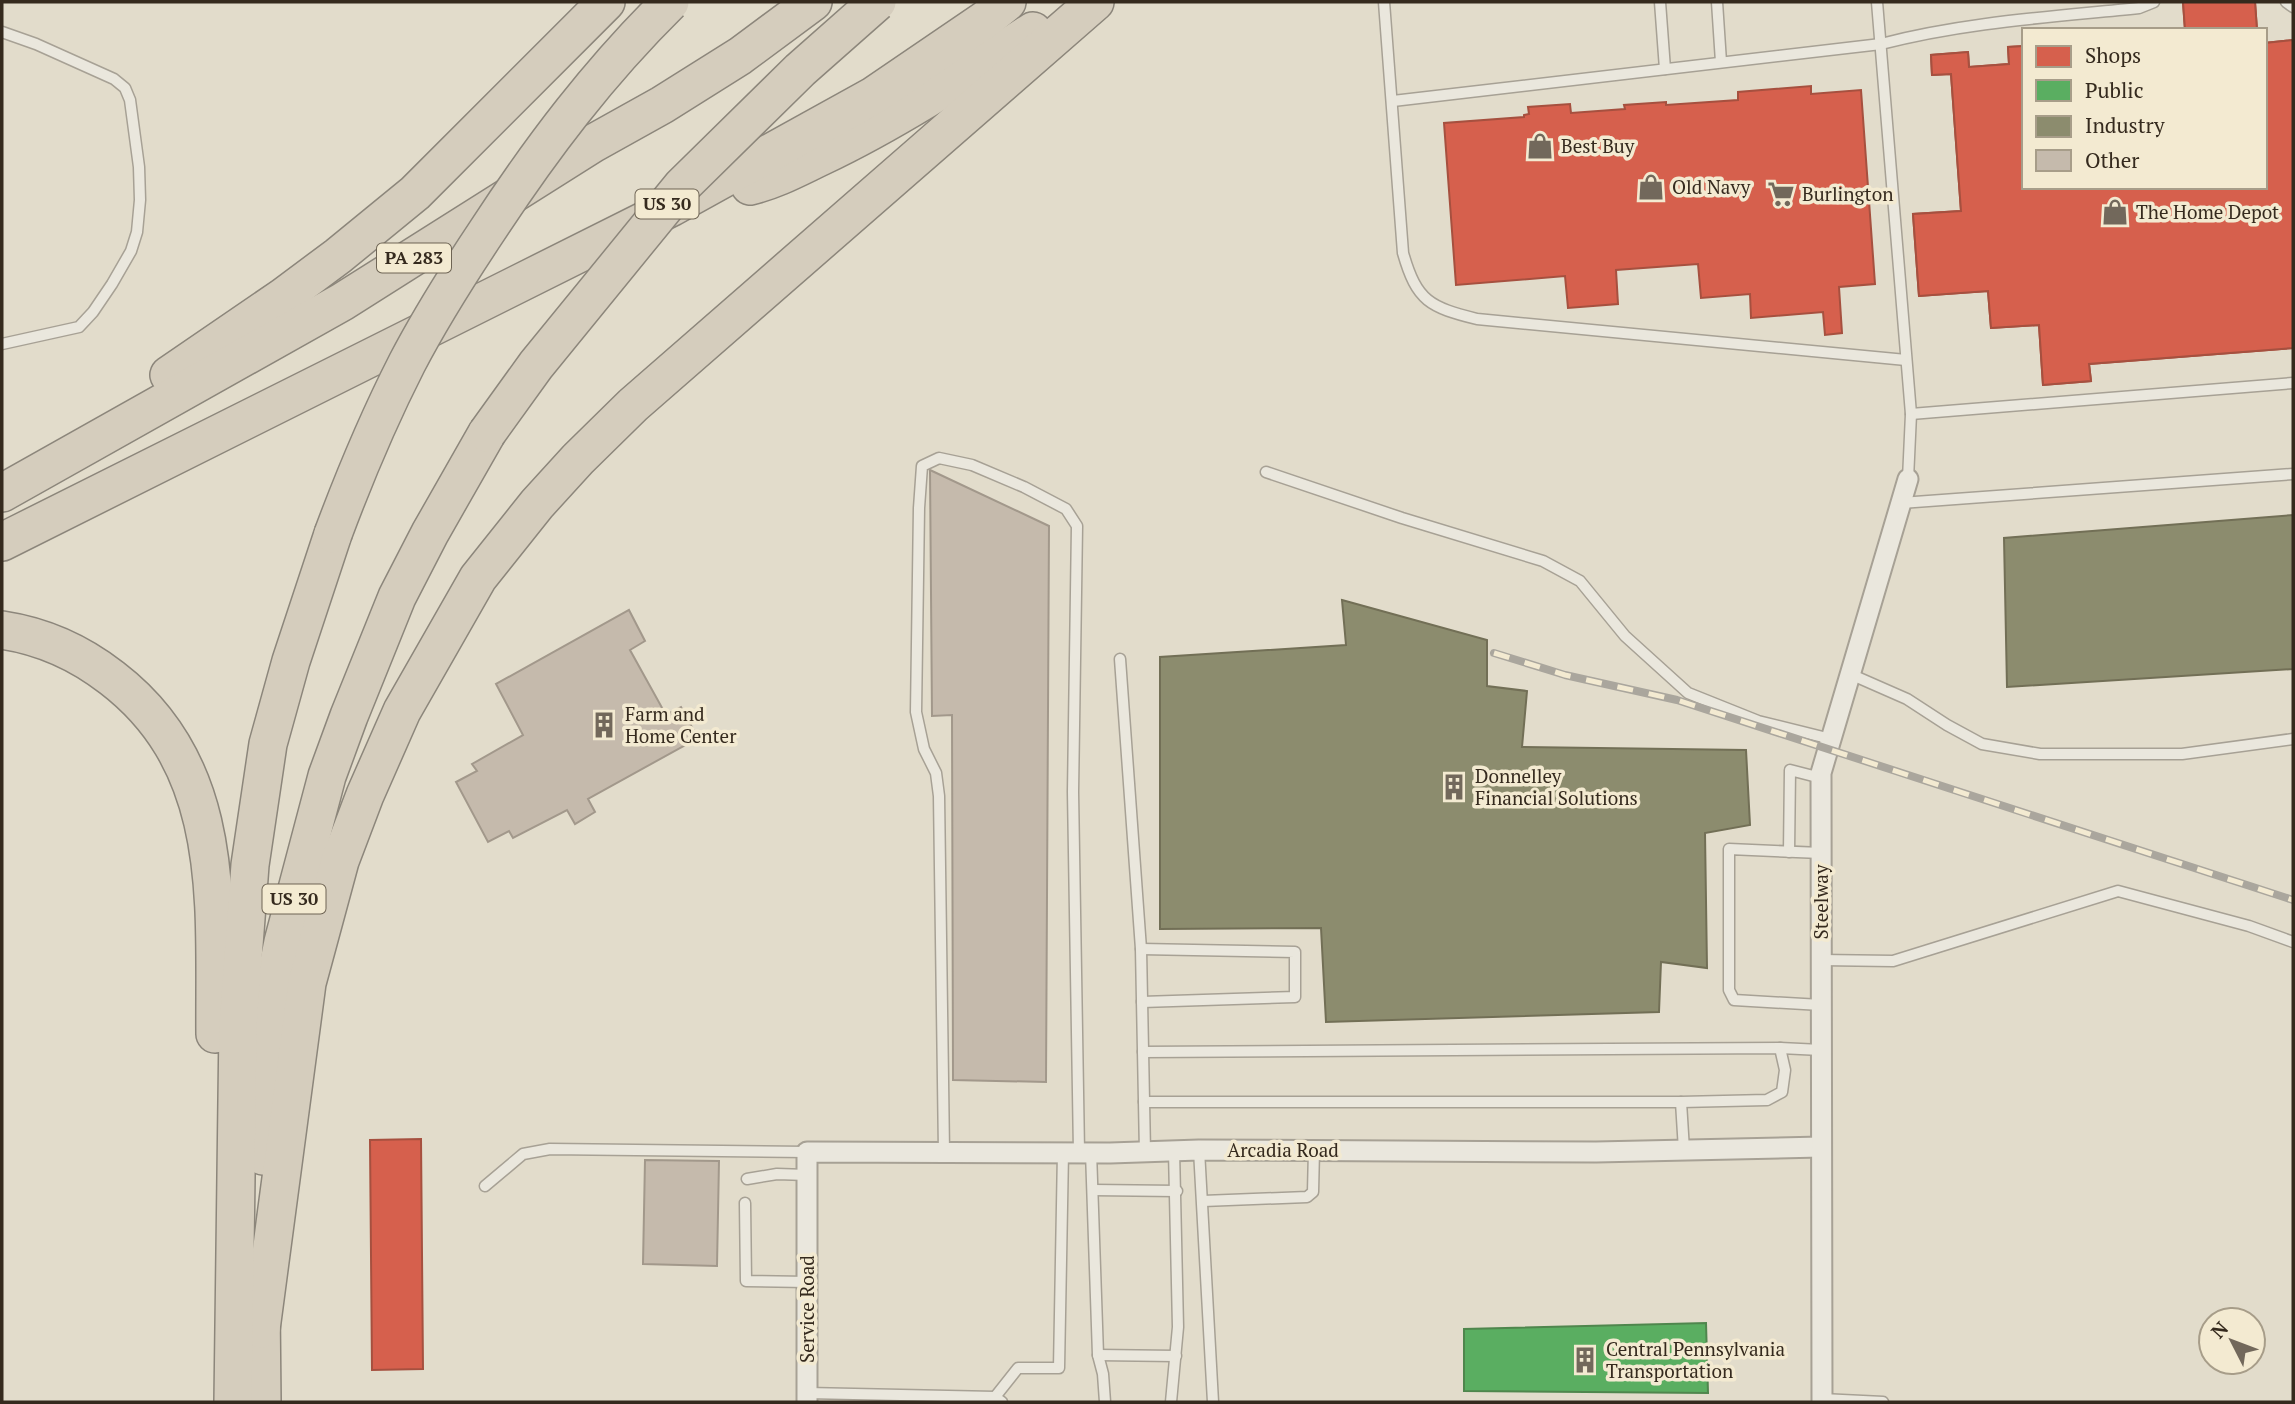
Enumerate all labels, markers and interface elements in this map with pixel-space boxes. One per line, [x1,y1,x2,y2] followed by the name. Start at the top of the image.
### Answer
[2022,28,2267,189] legend
[2085,41,2141,69] text: Shops
[2085,76,2143,104] text: Public
[2085,111,2165,139] text: Industry
[1525,131,1555,161] shop icon: Best Buy
[1561,133,1635,158] place label: Best Buy
[2085,146,2139,174] text: Other
[1636,172,1666,202] shop icon: Old Navy
[1672,174,1751,199] place label: Old Navy
[1766,179,1796,209] supermarket icon: Burlington
[1802,181,1893,206] place label: Burlington
[636,190,698,218] road number: US 30
[2100,197,2130,227] shop icon: The Home Depot
[2136,199,2279,224] place label: The Home Depot
[377,244,451,272] road number: PA 283
[625,701,737,748] place label: Farm and Home Center
[589,710,619,740] building icon: Farm and Home Center
[1475,763,1638,810] place label: Donnelley Financial Solutions
[1439,772,1469,802] building icon: Donnelley Financial Solutions
[1808,864,1833,940] street label: Steelway
[262,884,326,914] road number: US 30
[1227,1137,1339,1162] street label: Arcadia Road
[794,1255,819,1363] street label: Service Road
[2197,1306,2267,1376] north arrow
[2205,1315,2234,1343] text: N
[1606,1336,1786,1383] place label: Central Pennsylvania Transportation
[1570,1345,1600,1375] building icon: Central Pennsylvania Transportation

